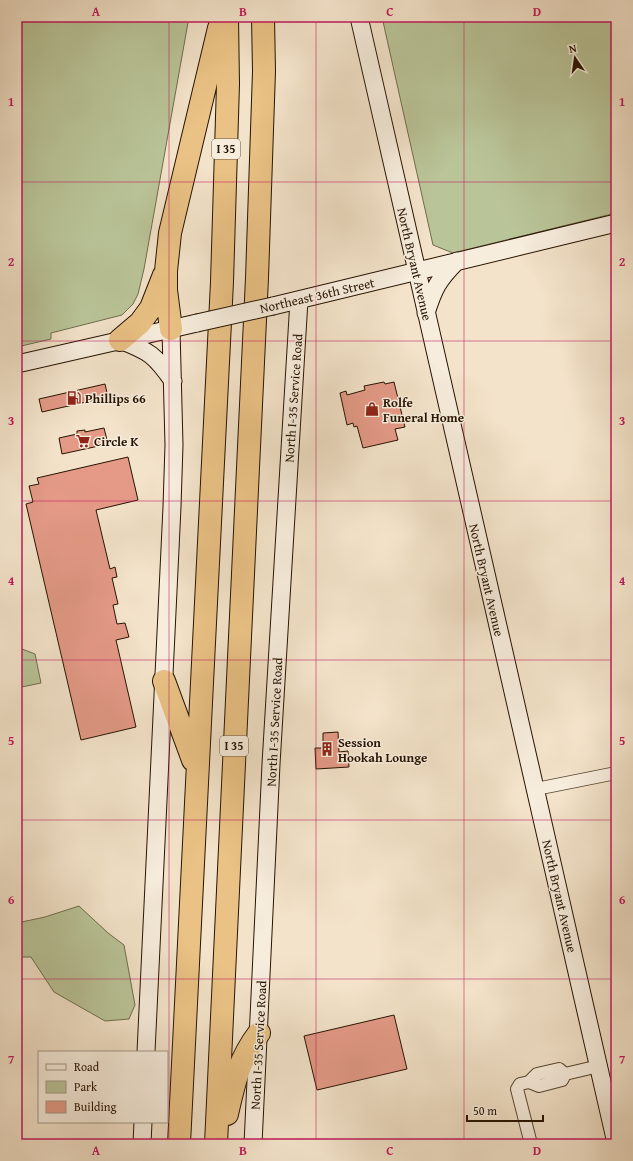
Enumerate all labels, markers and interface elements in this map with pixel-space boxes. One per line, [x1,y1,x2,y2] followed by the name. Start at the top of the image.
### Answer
[92,2,101,21] text: A
[239,2,247,21] text: B
[386,2,394,21] text: C
[533,2,541,21] text: D
[555,38,595,78] north arrow
[567,39,579,57] text: N
[8,92,14,111] text: 1
[619,92,625,111] text: 1
[212,139,240,159] road number: I 35
[392,206,437,322] street label: North Bryant Avenue
[8,252,15,271] text: 2
[619,252,626,271] text: 2
[258,273,377,318] street label: Northeast 36th Street
[280,333,307,463] street label: North I-35 Service Road
[85,389,146,408] place label: Phillips 66
[66,390,82,406] fuel station icon: Phillips 66
[383,393,464,427] place label: Rolfe Funeral Home
[364,401,380,417] shop icon: Rolfe Funeral Home
[8,411,14,430] text: 3
[619,411,625,430] text: 3
[94,432,139,451] place label: Circle K
[75,433,91,449] supermarket icon: Circle K
[464,522,509,638] street label: North Bryant Avenue
[8,571,15,590] text: 4
[619,571,626,590] text: 4
[262,657,287,787] street label: North I-35 Service Road
[8,731,15,750] text: 5
[619,731,626,750] text: 5
[338,733,428,767] place label: Session Hookah Lounge
[220,736,248,756] road number: I 35
[319,741,335,757] building icon: Session Hookah Lounge
[537,838,582,954] street label: North Bryant Avenue
[8,890,15,909] text: 6
[619,890,626,909] text: 6
[246,980,271,1110] street label: North I-35 Service Road
[8,1050,15,1069] text: 7
[619,1050,626,1069] text: 7
[38,1051,168,1123] legend
[74,1058,100,1075] text: Road
[74,1078,98,1095] text: Park
[467,1097,543,1123] scale bar
[74,1098,117,1115] text: Building
[473,1102,497,1119] text: 50 m
[92,1141,101,1160] text: A
[239,1141,247,1160] text: B
[386,1141,394,1160] text: C
[533,1141,541,1160] text: D

